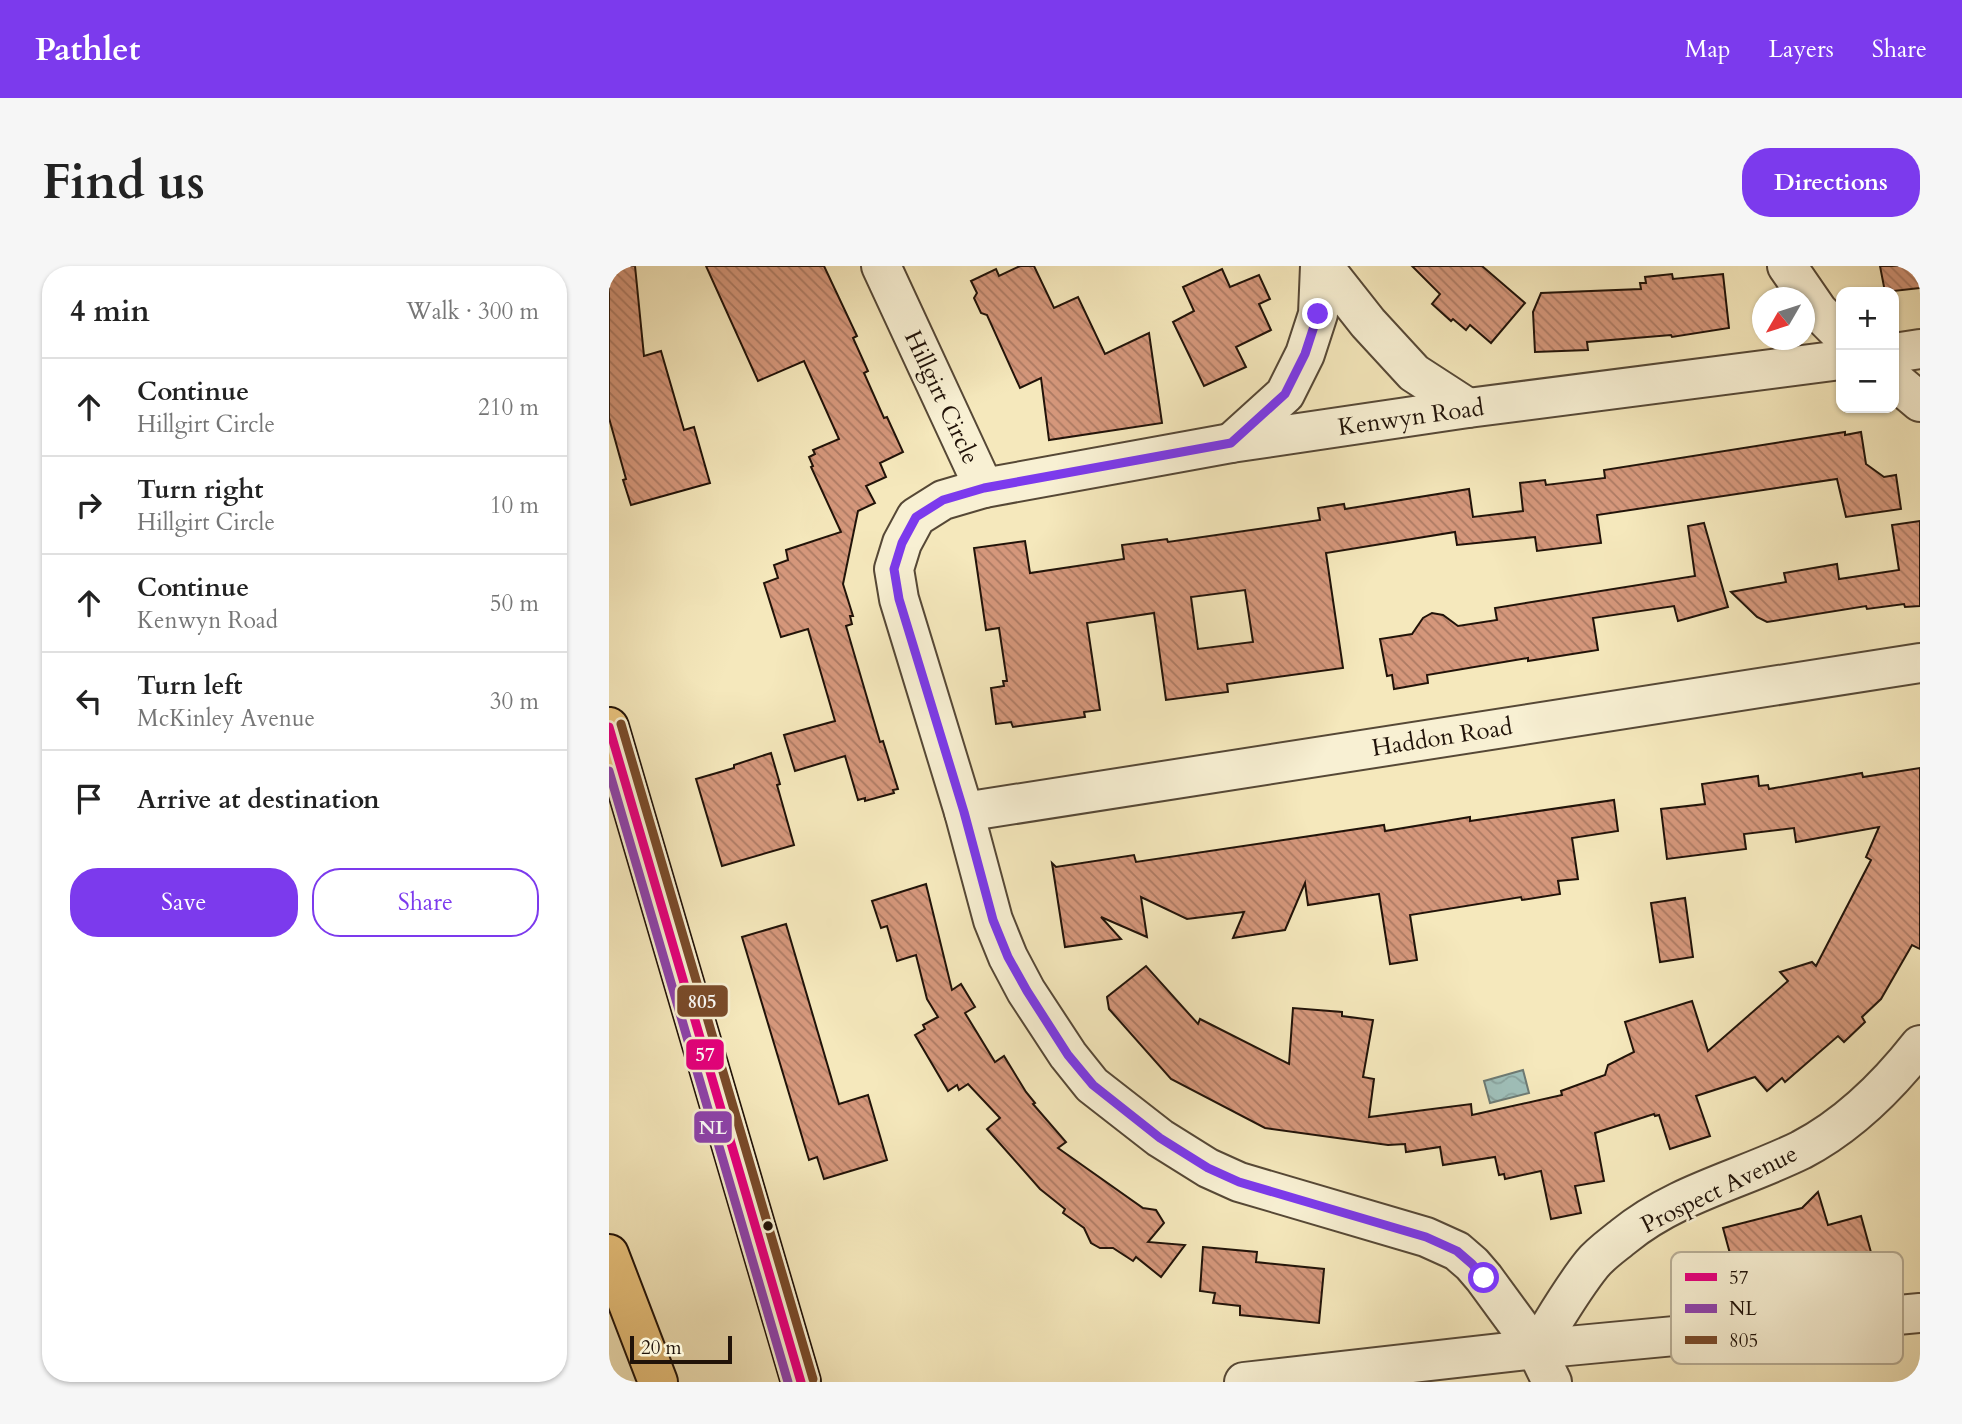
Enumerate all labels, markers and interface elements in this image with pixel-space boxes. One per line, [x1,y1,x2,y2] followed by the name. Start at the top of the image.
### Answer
[35,27,140,72] text: Pathlet
[1685,33,1731,66] text: Map
[1769,33,1834,66] text: Layers
[1872,33,1927,66] text: Share
[1742,148,1920,217] button: Directions
[42,149,205,216] text: Find us
[1752,287,1815,350] north arrow
[1836,287,1899,413] map controls
[1836,287,1899,350] button: +
[70,291,150,332] text: 4 min
[406,296,539,327] text: Walk · 300 m
[1302,298,1333,329] route end
[896,325,987,469] street label: Hillgirt Circle
[1836,350,1899,413] button: −
[137,374,249,409] text: Continue
[70,388,108,426] icon: ahead
[1336,391,1486,444] street label: Kenwyn Road
[478,392,539,423] text: 210 m
[137,409,275,440] text: Hillgirt Circle
[137,472,264,507] text: Turn right
[70,486,108,524] icon: right
[490,490,539,521] text: 10 m
[137,507,275,538] text: Hillgirt Circle
[137,570,249,605] text: Continue
[70,584,108,622] icon: ahead
[490,588,539,619] text: 50 m
[137,605,278,636] text: Kenwyn Road
[137,668,242,703] text: Turn left
[70,682,108,720] icon: left
[490,686,539,717] text: 30 m
[137,703,315,734] text: McKinley Avenue
[1369,710,1515,765] street label: Haddon Road
[70,780,108,818] icon: arrive
[137,782,380,817] text: Arrive at destination
[70,868,298,937] button: Save
[312,868,539,937] button: Share
[676,984,729,1018] line badge: 805
[687,989,717,1015] text: 805
[685,1038,725,1071] line badge: 57
[695,1042,715,1068] text: 57
[693,1110,733,1144] line badge: NL
[699,1115,727,1141] text: NL
[1635,1137,1803,1242] street label: Prospect Avenue
[761,1219,775,1233] unlabelled marker
[1671,1252,1903,1364] legend
[1468,1262,1499,1293] route start
[1729,1265,1749,1291] text: 57
[1729,1296,1757,1322] text: NL
[1729,1328,1758,1354] text: 805
[630,1333,731,1365] scale bar
[641,1335,682,1361] text: 20 m

